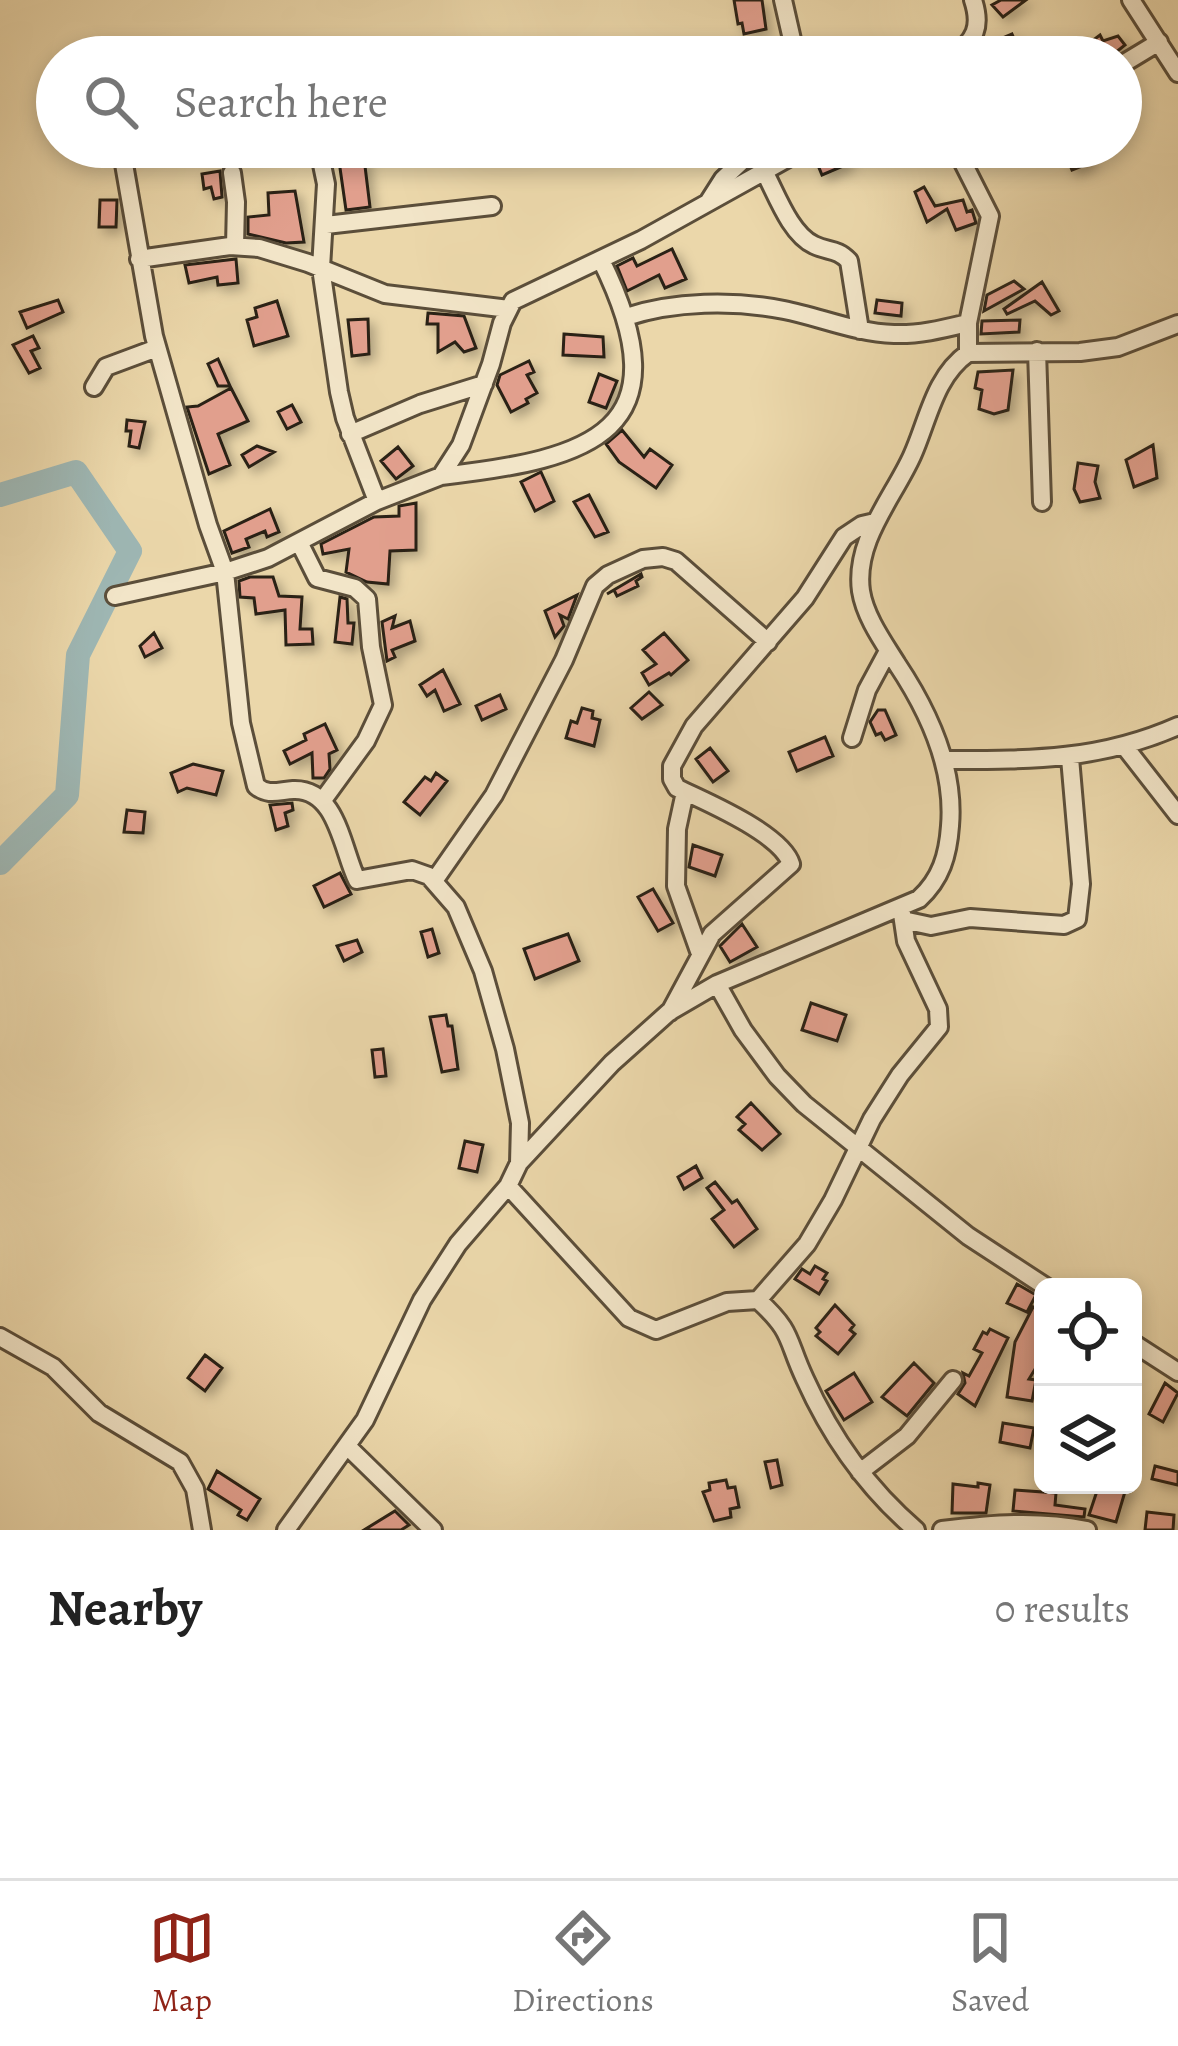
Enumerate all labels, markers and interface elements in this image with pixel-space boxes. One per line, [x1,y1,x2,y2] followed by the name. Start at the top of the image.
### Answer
[36,36,1142,168] search box
[78,69,144,135] icon: search
[174,71,388,133] text: Search here
[1034,1278,1142,1494] map controls
[1034,1278,1142,1386] button: locate
[1034,1386,1142,1494] button: layers
[48,1573,202,1643] text: Nearby
[995,1582,1130,1635] text: 0 results
[149,1905,215,2022] tab: Map
[512,1905,654,2022] tab: Directions
[951,1905,1029,2022] tab: Saved

